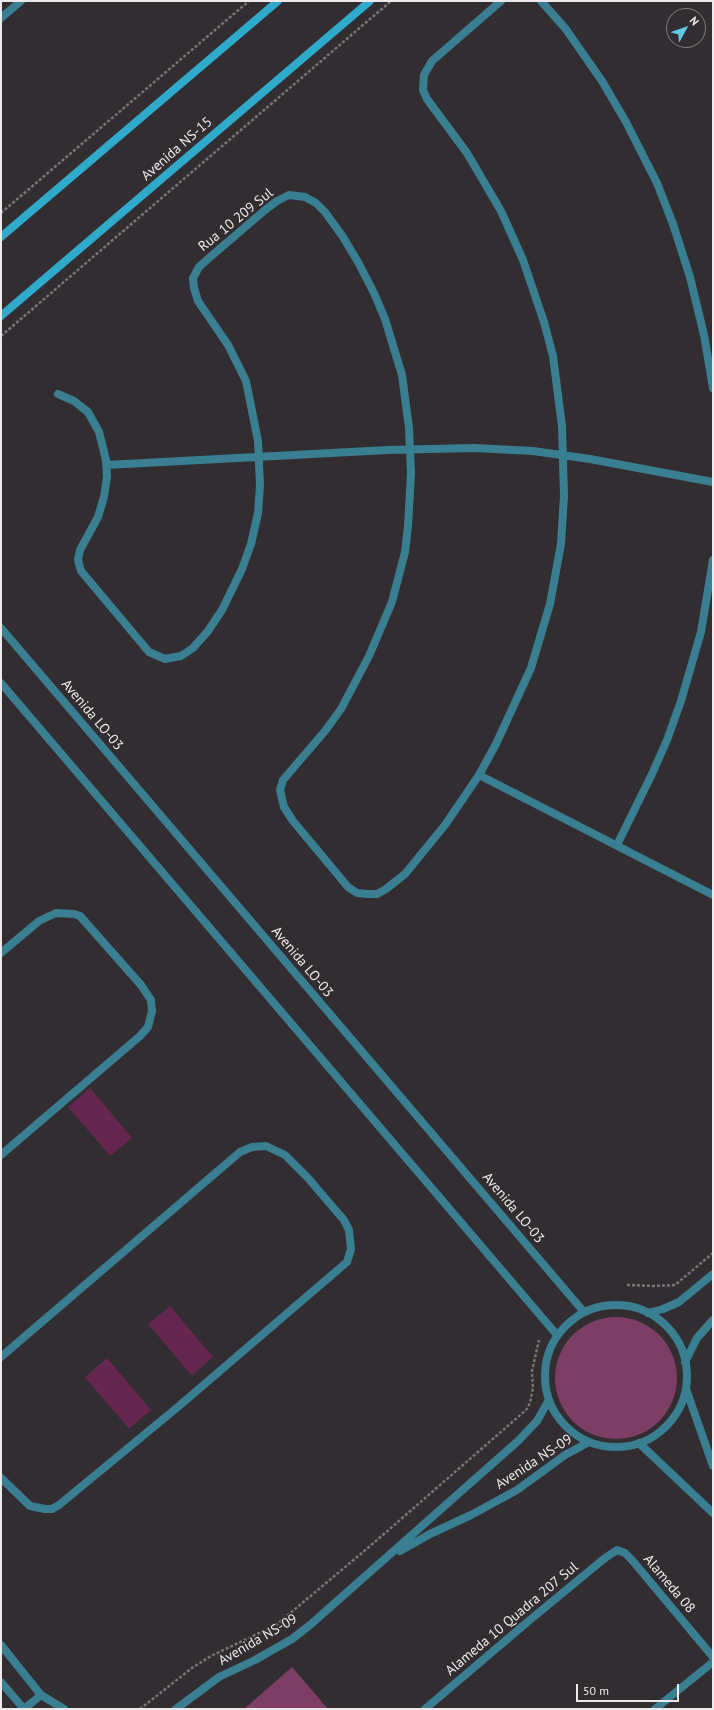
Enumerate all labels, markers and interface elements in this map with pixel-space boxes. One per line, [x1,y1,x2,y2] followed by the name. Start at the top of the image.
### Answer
[666,8,706,48] north arrow
[687,14,702,28] text: N
[138,114,216,184] street label: Avenida NS-15
[195,185,277,255] street label: Rua 10 209 Sul
[58,676,126,754] street label: Avenida LO-03
[268,923,336,1001] street label: Avenida LO-03
[479,1169,547,1247] street label: Avenida LO-03
[492,1431,576,1493] street label: Avenida NS-09
[640,1551,698,1617] street label: Alameda 08
[442,1559,582,1679] street label: Alameda 10 Quadra 207 Sul
[216,1611,300,1669] street label: Avenida NS-09
[578,1676,681,1702] scale bar
[583,1683,609,1698] text: 50 m

